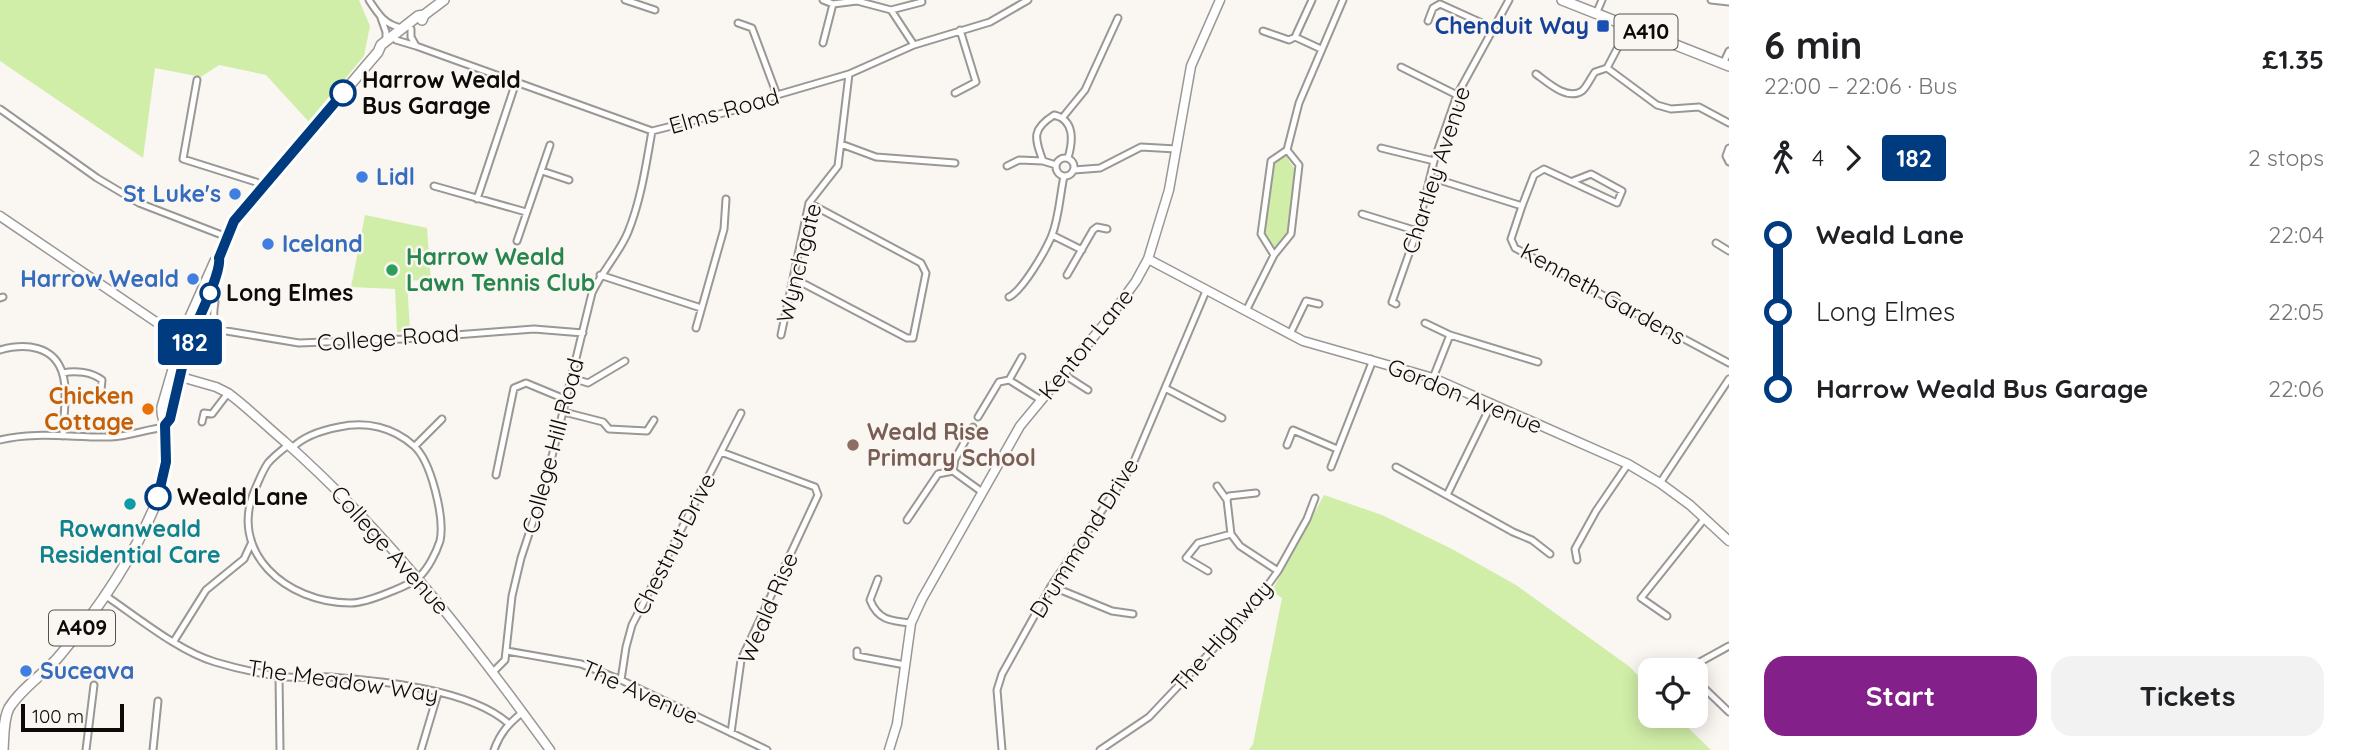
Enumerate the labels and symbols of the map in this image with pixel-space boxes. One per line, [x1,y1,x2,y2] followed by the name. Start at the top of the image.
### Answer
[1435,11,1589,40] place label: Chenduit Way
[1614,14,1678,50] road number: A410
[1595,18,1611,34] marker: Chenduit Way
[362,65,521,120] place label: Harrow Weald Bus Garage
[330,80,356,106] marker: Harrow Weald Bus Garage
[665,81,782,140] street label: Elms Road
[1395,82,1476,257] street label: Chartley Avenue
[376,162,415,191] place label: Lidl
[354,169,370,185] marker: Lidl
[123,179,221,208] place label: St Luke's
[227,186,243,202] marker: St Luke's
[770,200,827,326] street label: Wynchgate
[282,229,363,258] place label: Iceland
[260,236,276,252] marker: Iceland
[1516,236,1691,351] street label: Kenneth Gardens
[406,242,595,297] place label: Harrow Weald Lawn Tennis Club
[384,262,400,278] marker: Harrow Weald Lawn Tennis Club
[20,264,179,293] place label: Harrow Weald
[185,271,201,287] marker: Harrow Weald
[226,278,353,307] place label: Long Elmes
[1032,282,1139,405] street label: Kenton Lane
[200,283,220,303] marker: Long Elmes
[316,318,460,357] street label: College Road
[150,319,230,365] line badge: 182
[1384,351,1547,440] street label: Gordon Avenue
[515,355,590,537] street label: College Hill Road
[44,381,134,436] place label: Chicken Cottage
[140,401,156,417] marker: Chicken Cottage
[867,417,1036,472] place label: Weald Rise Primary School
[845,437,861,453] marker: Weald Rise Primary School
[1023,452,1144,623] street label: Drummond Drive
[625,468,722,620] street label: Chestnut Drive
[325,479,456,620] street label: College Avenue
[177,482,308,511] place label: Weald Lane
[145,484,171,510] marker: Weald Lane
[122,496,138,512] marker: Rowanweald Residential Care
[39,514,221,569] place label: Rowanweald Residential Care
[731,548,804,668] street label: Weald Rise
[1165,574,1278,698] street label: The Highway
[49,610,115,646] road number: A409
[246,653,441,708] street label: The Meadow Way
[577,653,703,730] street label: The Avenue
[40,656,134,685] place label: Suceava
[18,663,34,679] marker: Suceava
[21,701,124,733] scale bar

